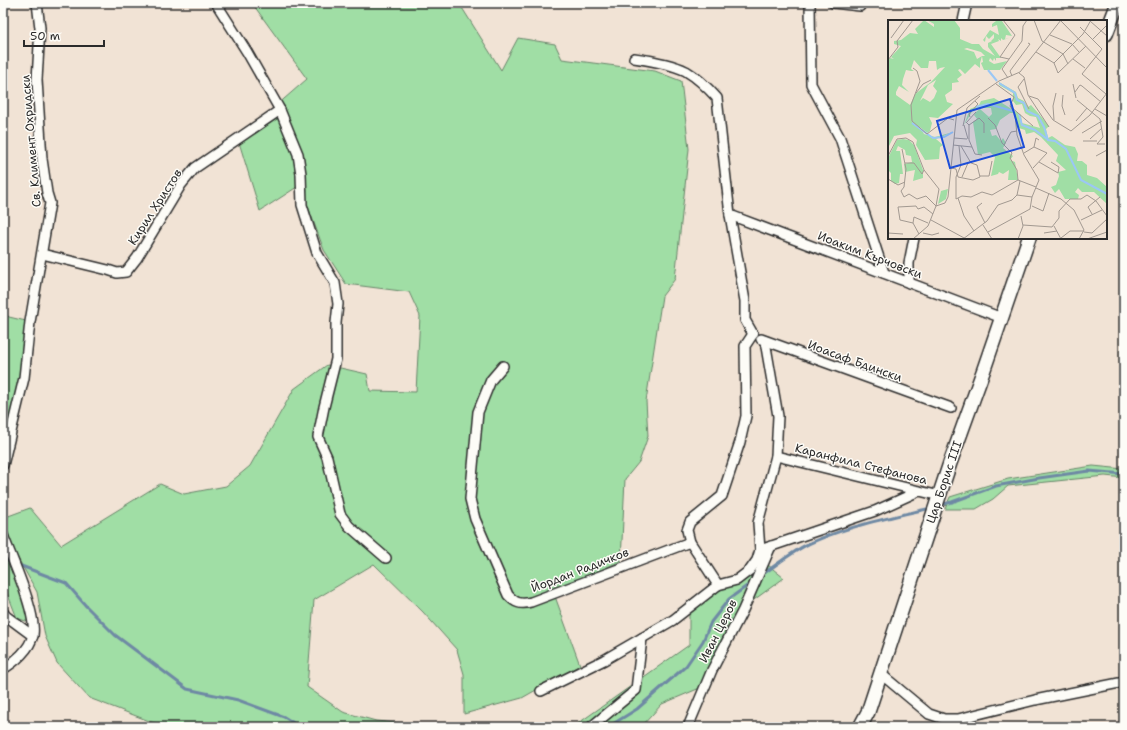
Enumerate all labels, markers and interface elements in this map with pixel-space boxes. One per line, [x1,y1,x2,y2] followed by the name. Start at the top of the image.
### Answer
[888,20,1107,239] inset map
[24,22,104,48] scale bar
[30,28,60,44] text: 50 m
[17,74,45,208] street label: Св. Климент Охридски
[124,166,186,248] street label: Кирил Христов
[815,228,925,282] street label: Иоаким Кърчовски
[806,337,905,386] street label: Иоасаф Бдински
[922,438,966,526] street label: Цар Борис III
[793,440,929,488] street label: Каранфила Стефанова
[529,544,631,596] street label: Йордан Радичков
[695,597,741,665] street label: Иван Церов

